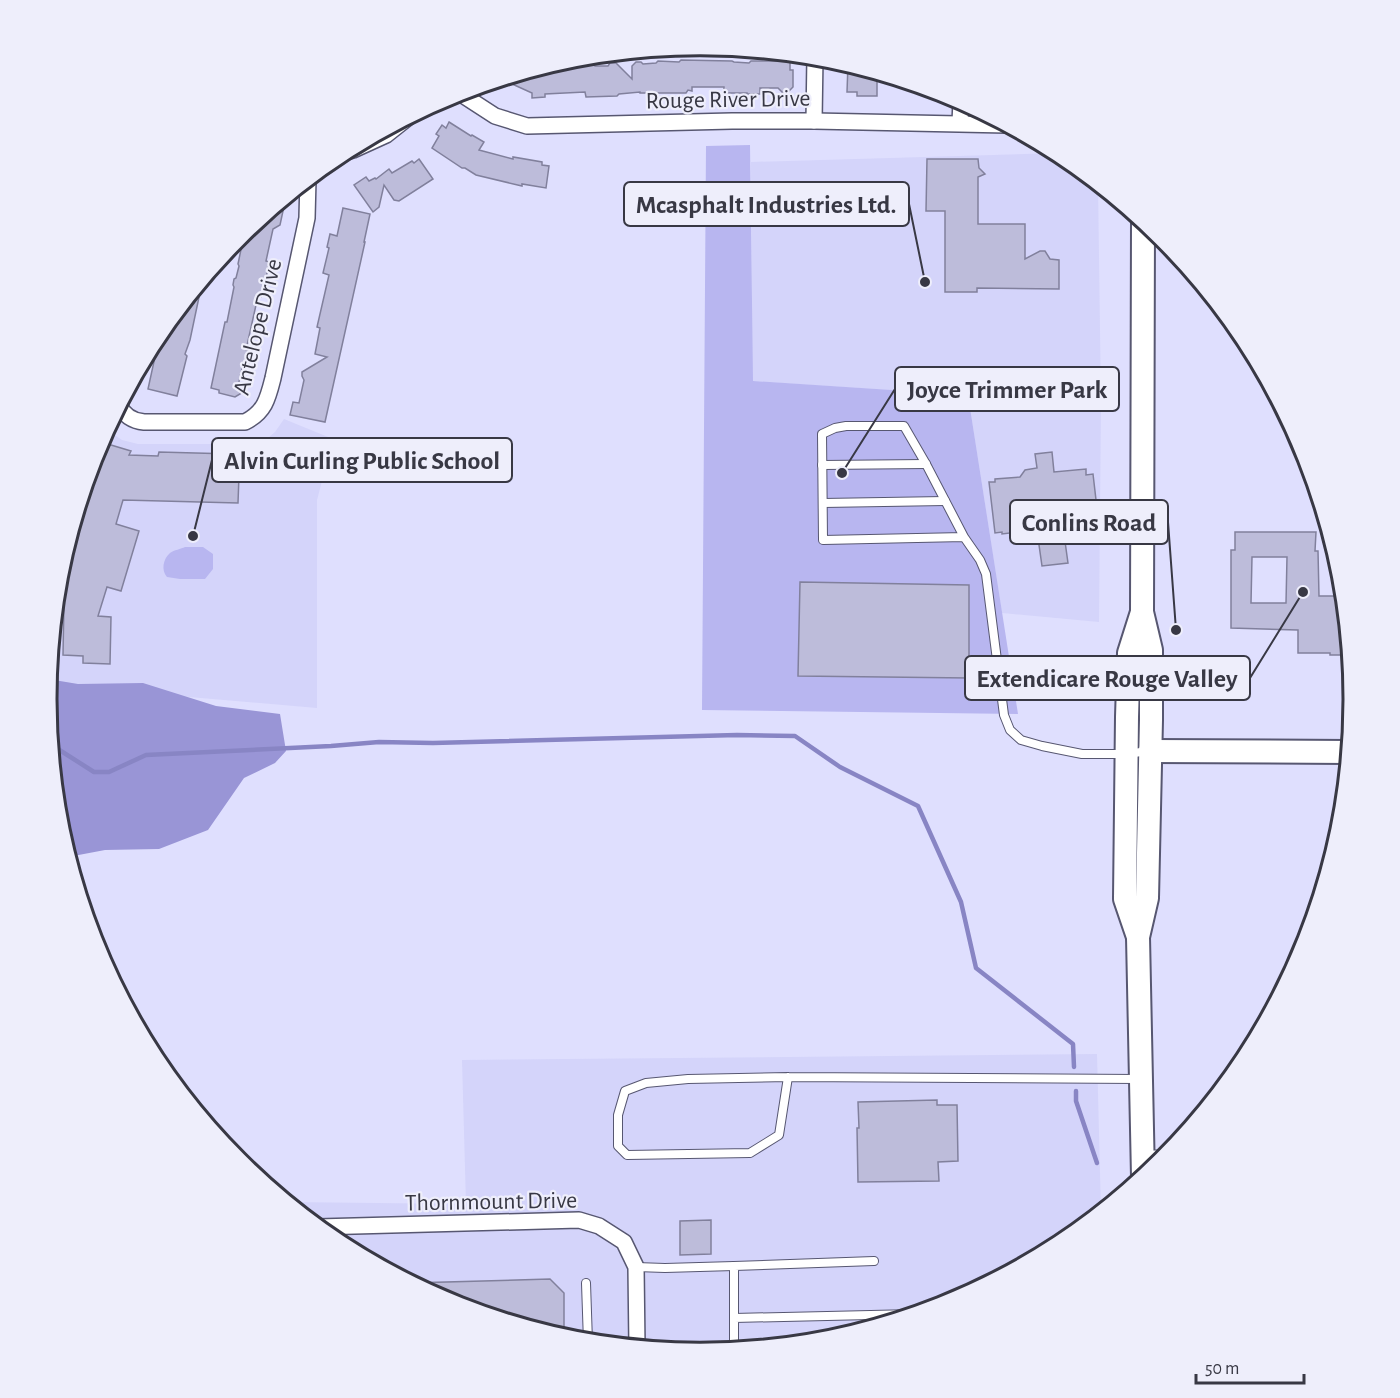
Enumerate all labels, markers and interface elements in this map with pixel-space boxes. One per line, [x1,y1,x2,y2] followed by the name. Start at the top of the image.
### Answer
[645,87,811,113] street label: Rouge River Drive
[624,182,909,226] callout: Mcasphalt Industries Ltd.
[636,192,896,218] text: Mcasphalt Industries Ltd.
[230,257,286,397] street label: Antelope Drive
[895,367,1119,411] callout: Joyce Trimmer Park
[907,377,1107,403] text: Joyce Trimmer Park
[212,438,512,482] callout: Alvin Curling Public School
[224,448,500,474] text: Alvin Curling Public School
[1010,500,1168,544] callout: Conlins Road
[1022,510,1156,536] text: Conlins Road
[965,656,1250,700] callout: Extendicare Rouge Valley
[976,666,1238,692] text: Extendicare Rouge Valley
[405,1188,577,1216] street label: Thornmount Drive
[1196,1347,1304,1385] scale bar
[1205,1360,1239,1378] text: 50 m

